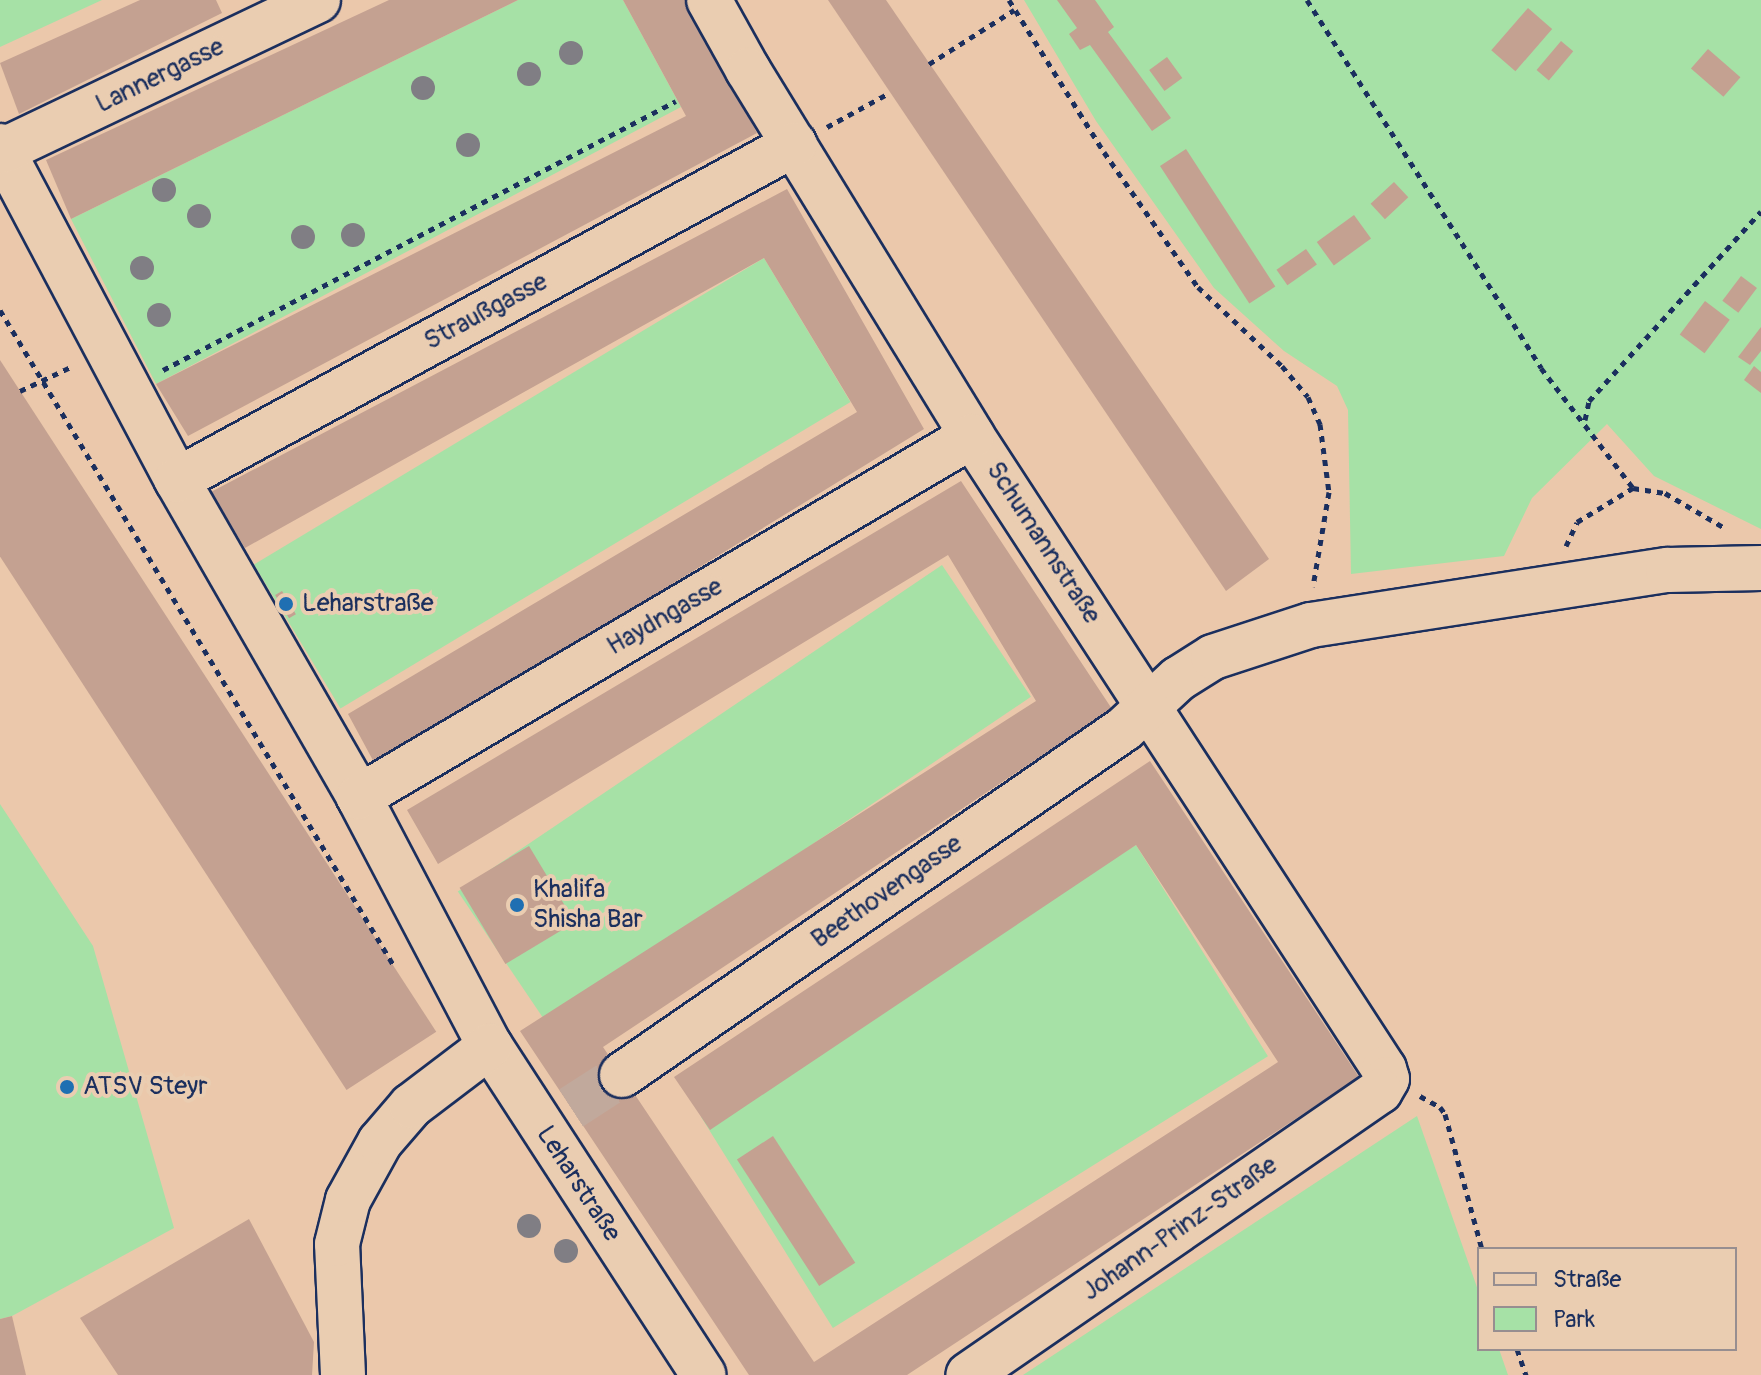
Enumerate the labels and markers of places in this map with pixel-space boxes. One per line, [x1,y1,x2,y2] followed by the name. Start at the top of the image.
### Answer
[302,588,434,620] place label: Leharstraße
[277,595,295,613] marker: Leharstraße
[533,874,643,936] place label: Khalifa Shisha Bar
[508,896,526,914] marker: Khalifa Shisha Bar
[83,1071,207,1103] place label: ATSV Steyr
[58,1078,76,1096] marker: ATSV Steyr

